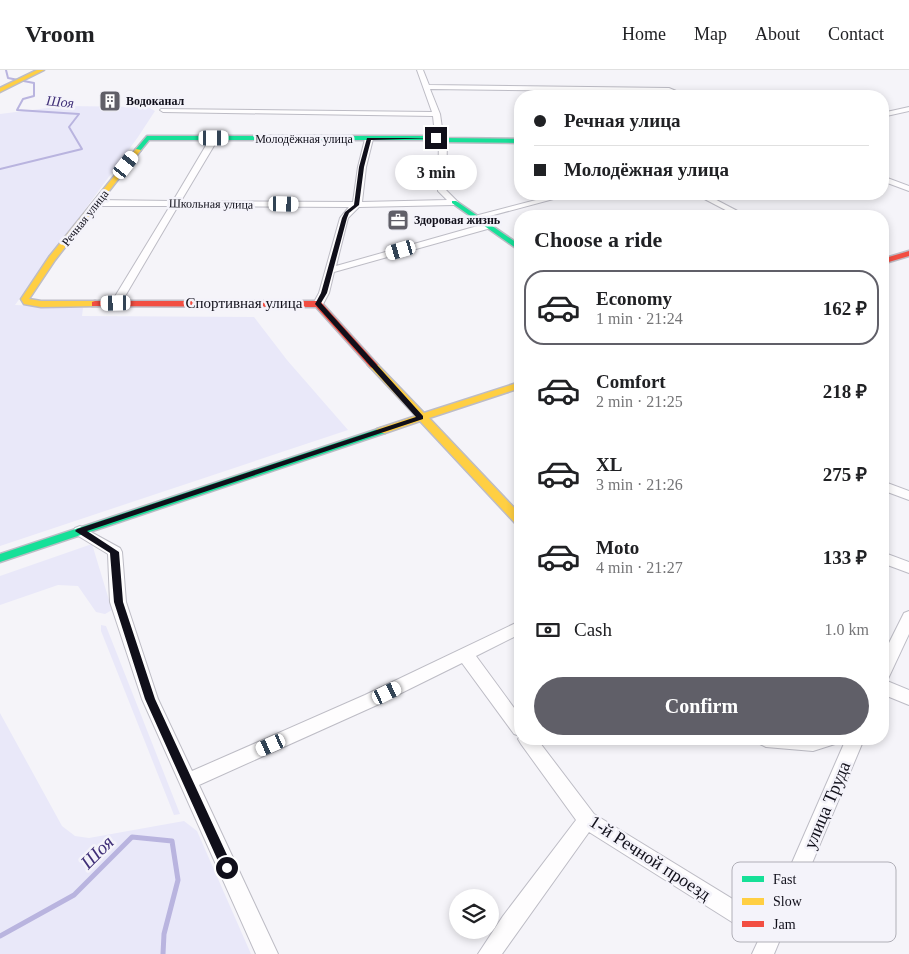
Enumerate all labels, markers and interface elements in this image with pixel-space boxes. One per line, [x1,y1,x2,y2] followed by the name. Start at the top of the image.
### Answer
[25,21,95,47] text: Vroom
[622,24,666,44] text: Home
[694,24,727,44] text: Map
[755,24,800,44] text: About
[828,24,884,44] text: Contact
[98,89,122,113] building icon: Водоканал
[44,93,75,111] water label: Шоя
[126,94,184,108] place label: Водоканал
[564,110,681,131] text: Речная улица
[425,127,447,149] route end
[199,131,229,146] car
[255,132,353,146] street label: Молодёжная улица
[110,149,141,181] car
[395,156,477,190] callout: 3 min
[564,159,729,180] text: Молодёжная улица
[417,164,455,181] text: 3 min
[59,187,112,249] street label: Речная улица
[169,196,254,212] street label: Школьная улица
[268,196,299,212] car
[386,208,410,232] office icon: Здоровая жизнь
[414,213,501,227] place label: Здоровая жизнь
[534,227,662,252] text: Choose a ride
[384,239,417,261] car
[536,285,581,330] icon: car
[596,288,672,309] text: Economy
[100,295,131,311] car
[186,295,303,311] street label: Спортивная улица
[823,298,867,319] text: 162 ₽
[596,310,683,327] text: 1 min · 21:24
[536,368,581,413] icon: car
[596,371,666,392] text: Comfort
[823,381,867,402] text: 218 ₽
[596,393,683,410] text: 2 min · 21:25
[536,451,581,496] icon: car
[596,454,622,475] text: XL
[823,464,867,485] text: 275 ₽
[596,476,683,493] text: 3 min · 21:26
[536,534,581,579] icon: car
[596,537,639,558] text: Moto
[823,547,867,568] text: 133 ₽
[596,559,683,576] text: 4 min · 21:27
[534,616,562,644] icon: cash
[574,619,612,640] text: Cash
[825,621,869,638] text: 1.0 km
[534,677,869,735] button: Confirm
[370,680,403,706] car
[254,732,287,758] car
[800,758,854,852] street label: улица Труда
[586,811,714,905] street label: 1-й Речной проезд
[75,831,118,874] water label: Шоя
[216,857,238,879] route start
[732,862,896,942] legend
[773,872,796,887] text: Fast
[449,889,499,939] map controls
[449,889,499,939] button: layers
[773,894,803,909] text: Slow
[773,917,796,932] text: Jam

